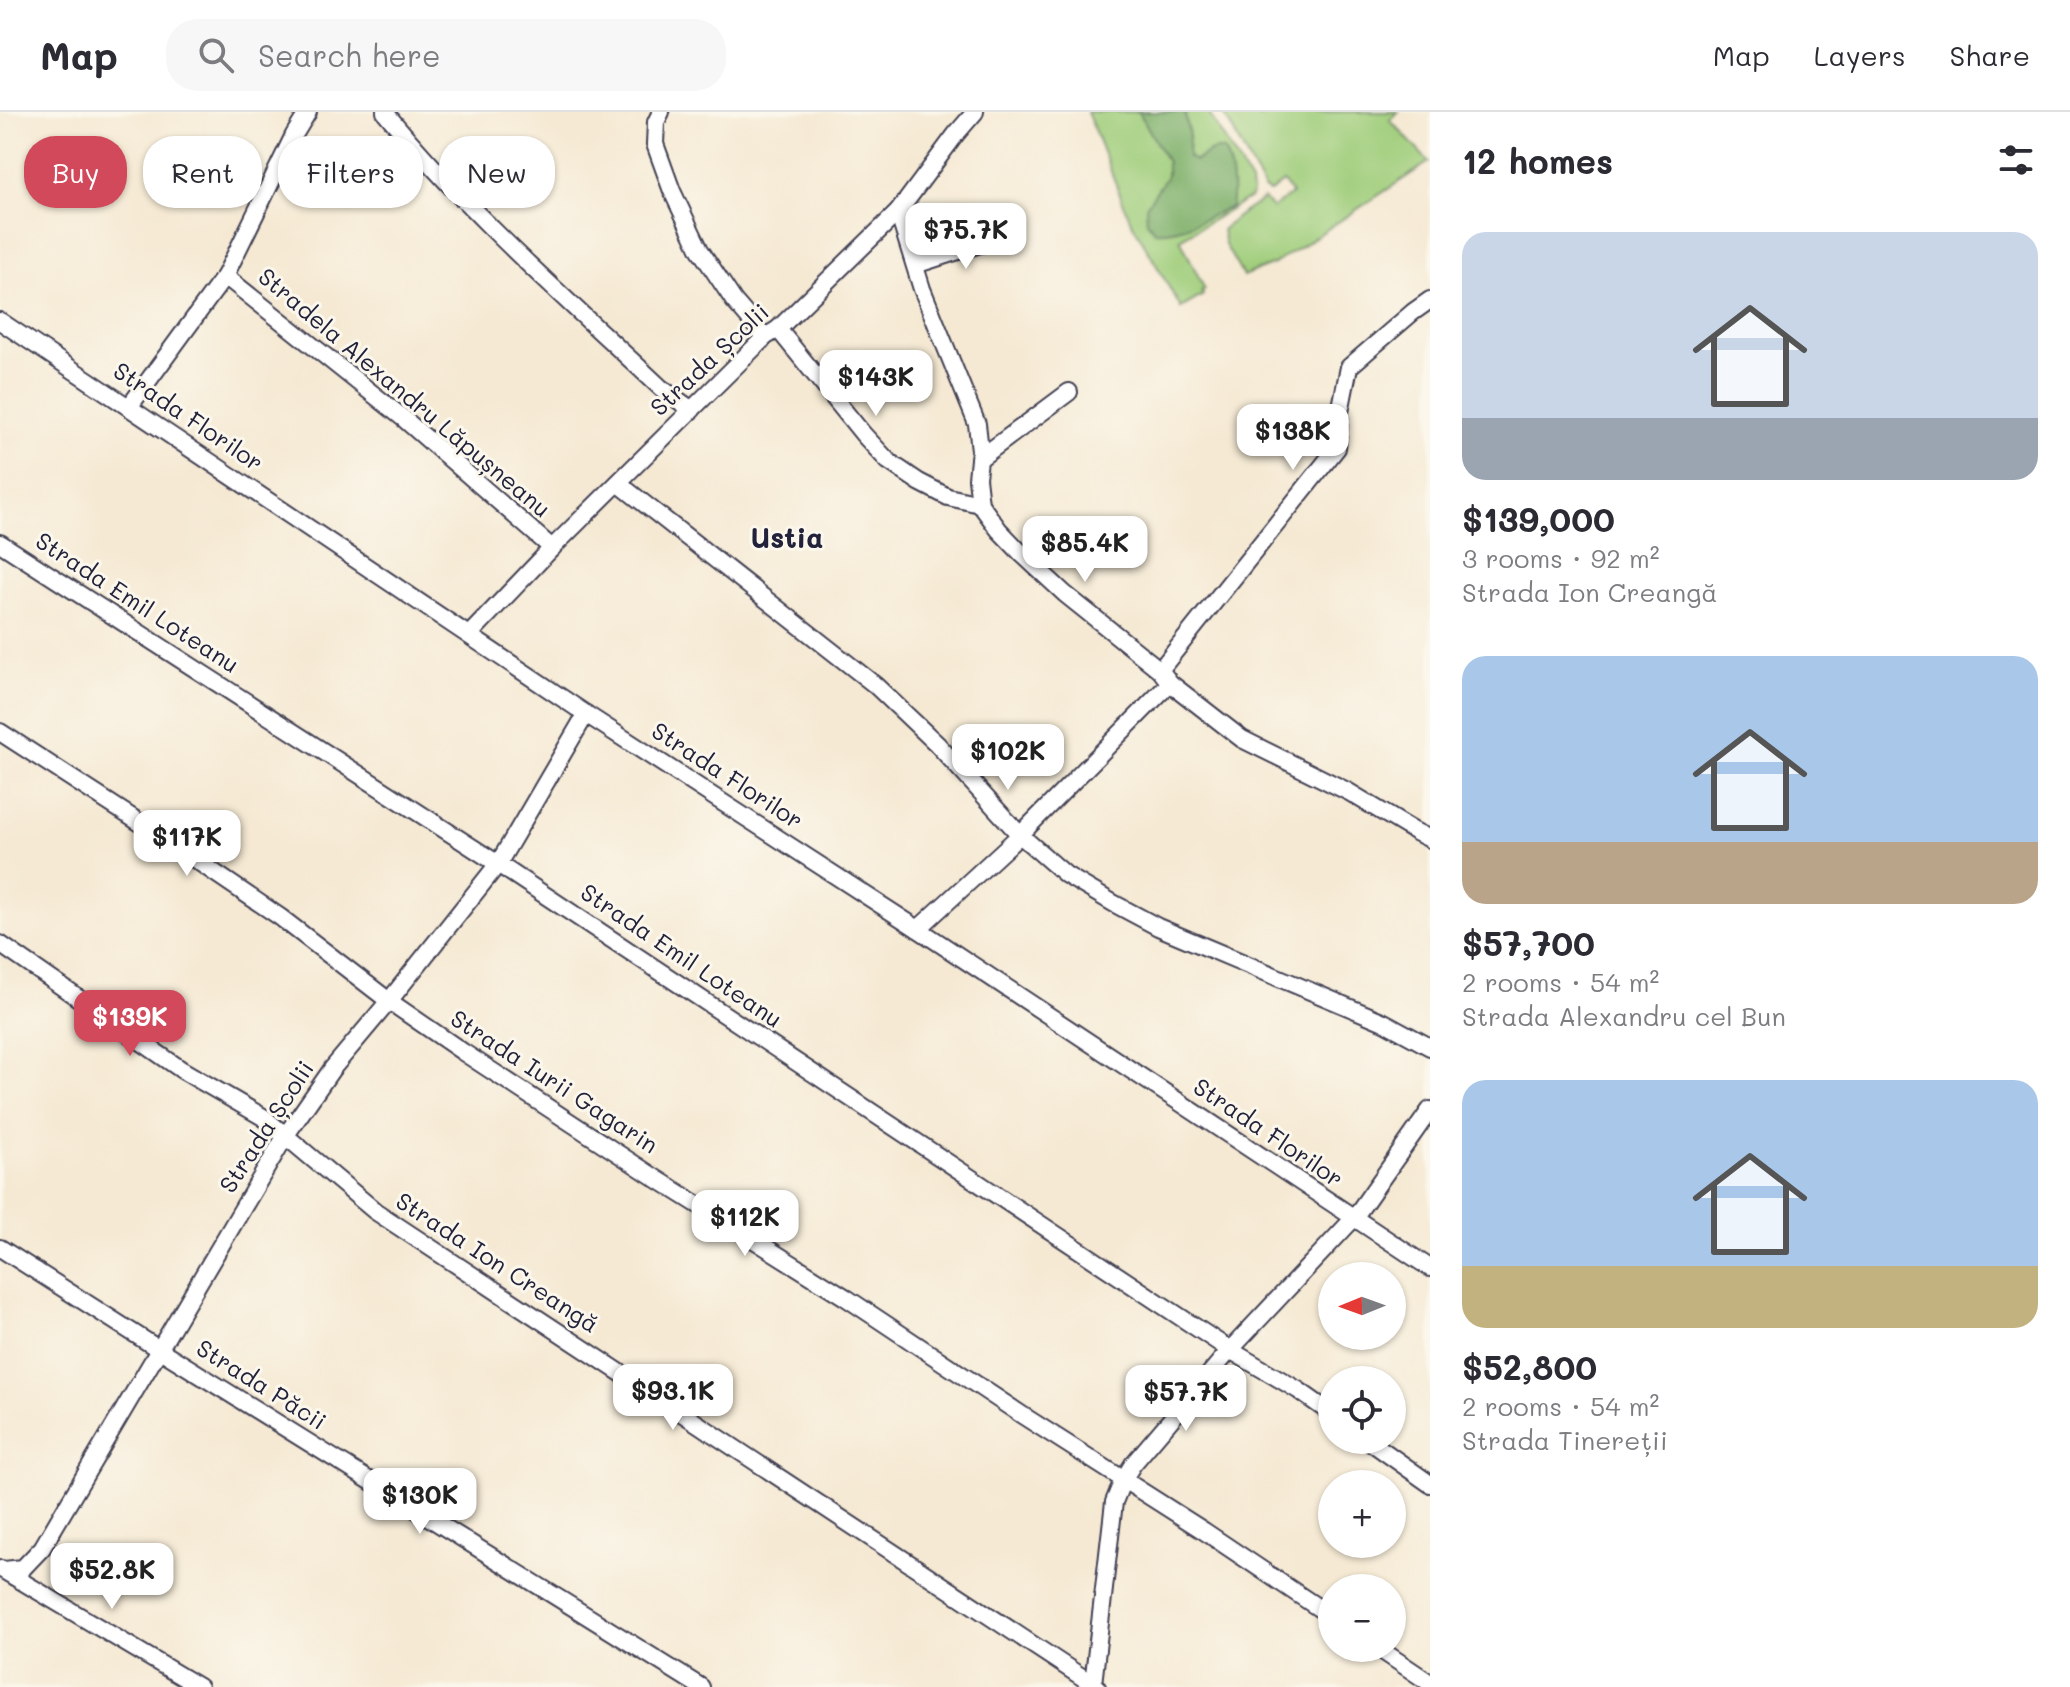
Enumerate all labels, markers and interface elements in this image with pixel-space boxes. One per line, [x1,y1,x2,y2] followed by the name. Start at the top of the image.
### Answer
[166,19,726,91] search box
[40,30,118,80] text: Map
[194,33,238,77] icon: search
[258,35,441,75] text: Search here
[1713,37,1770,73] text: Map
[1814,37,1906,73] text: Layers
[1950,37,2030,73] text: Share
[24,136,127,208] chip: Buy
[143,136,262,208] chip: Rent
[278,136,423,208] chip: Filters
[439,136,555,208] chip: New
[1462,138,1613,183] text: 12 homes
[1994,138,2038,182] icon: filters
[901,203,1031,271] pin: $75.7K
[923,212,1009,246] text: $75.7K
[252,260,558,524] street label: Stradela Alexandru Lăpușneanu
[1678,284,1822,428] icon: home
[643,296,776,423] street label: Strada Școlii
[820,350,932,418] pin: $143K
[108,354,270,477] street label: Strada Florilor
[838,359,914,393] text: $143K
[1237,404,1349,472] pin: $138K
[1255,413,1331,447] text: $138K
[1462,496,1615,541] text: $139,000
[1020,516,1150,584] pin: $85.4K
[751,519,823,555] district label: Ustia
[30,524,245,679] street label: Strada Emil Loteanu
[1041,525,1129,559] text: $85.4K
[1462,541,1660,575] text: 3 rooms · 92 m²
[1462,575,1717,609] text: Strada Ion Creangă
[1678,708,1822,852] icon: home
[646,714,809,835] street label: Strada Florilor
[952,724,1064,792] pin: $102K
[970,733,1046,767] text: $102K
[131,810,243,878] pin: $117K
[152,819,222,853] text: $117K
[575,876,789,1034] street label: Strada Emil Loteanu
[1462,920,1595,965] text: $57,700
[1462,965,1659,999] text: 2 rooms · 54 m²
[74,990,186,1058] pin: $139K
[92,999,168,1033] text: $139K
[1462,999,1786,1033] text: Strada Alexandru cel Bun
[445,1002,664,1159] street label: Strada Iurii Gagarin
[211,1054,321,1199] street label: Strada Școlii
[1188,1070,1350,1193] street label: Strada Florilor
[1678,1132,1822,1276] icon: home
[390,1185,605,1339] street label: Strada Ion Creangă
[689,1190,801,1258] pin: $112K
[710,1199,780,1233] text: $112K
[1318,1262,1406,1350] north arrow
[1318,1262,1406,1662] map controls
[191,1332,332,1436] street label: Strada Păcii
[1462,1344,1597,1389] text: $52,800
[608,1364,738,1432] pin: $93.1K
[1121,1365,1251,1433] pin: $57.7K
[1318,1366,1406,1454] button: locate
[631,1373,715,1407] text: $93.1K
[1143,1374,1229,1408] text: $57.7K
[1462,1389,1659,1423] text: 2 rooms · 54 m²
[1462,1423,1668,1457] text: Strada Tinereții
[364,1468,476,1536] pin: $130K
[1318,1470,1406,1558] button: +
[381,1477,459,1511] text: $130K
[47,1543,177,1611] pin: $52.8K
[68,1552,156,1586] text: $52.8K
[1318,1574,1406,1662] button: −

